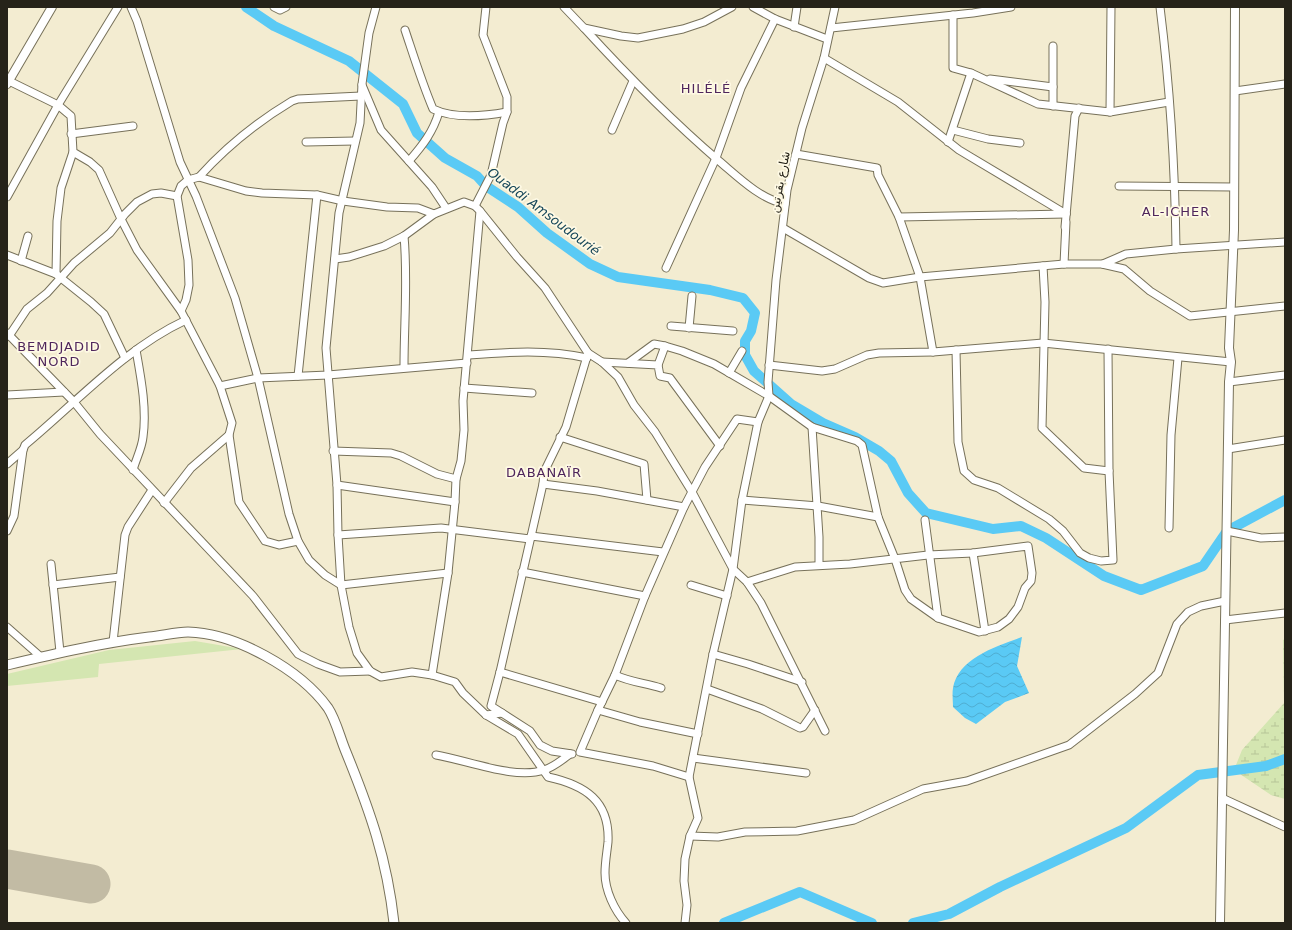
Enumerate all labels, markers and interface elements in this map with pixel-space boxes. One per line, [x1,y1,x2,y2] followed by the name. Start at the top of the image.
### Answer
[681,81,731,96] district label: HILÉLÉ
[767,150,794,214] street label: شارع بقرتين
[485,164,603,258] water label: Ouaddi Amsoudourié
[1142,204,1210,219] district label: AL-ICHER
[17,339,101,369] district label: BEMDJADID NORD
[506,465,582,480] district label: DABANAÏR

